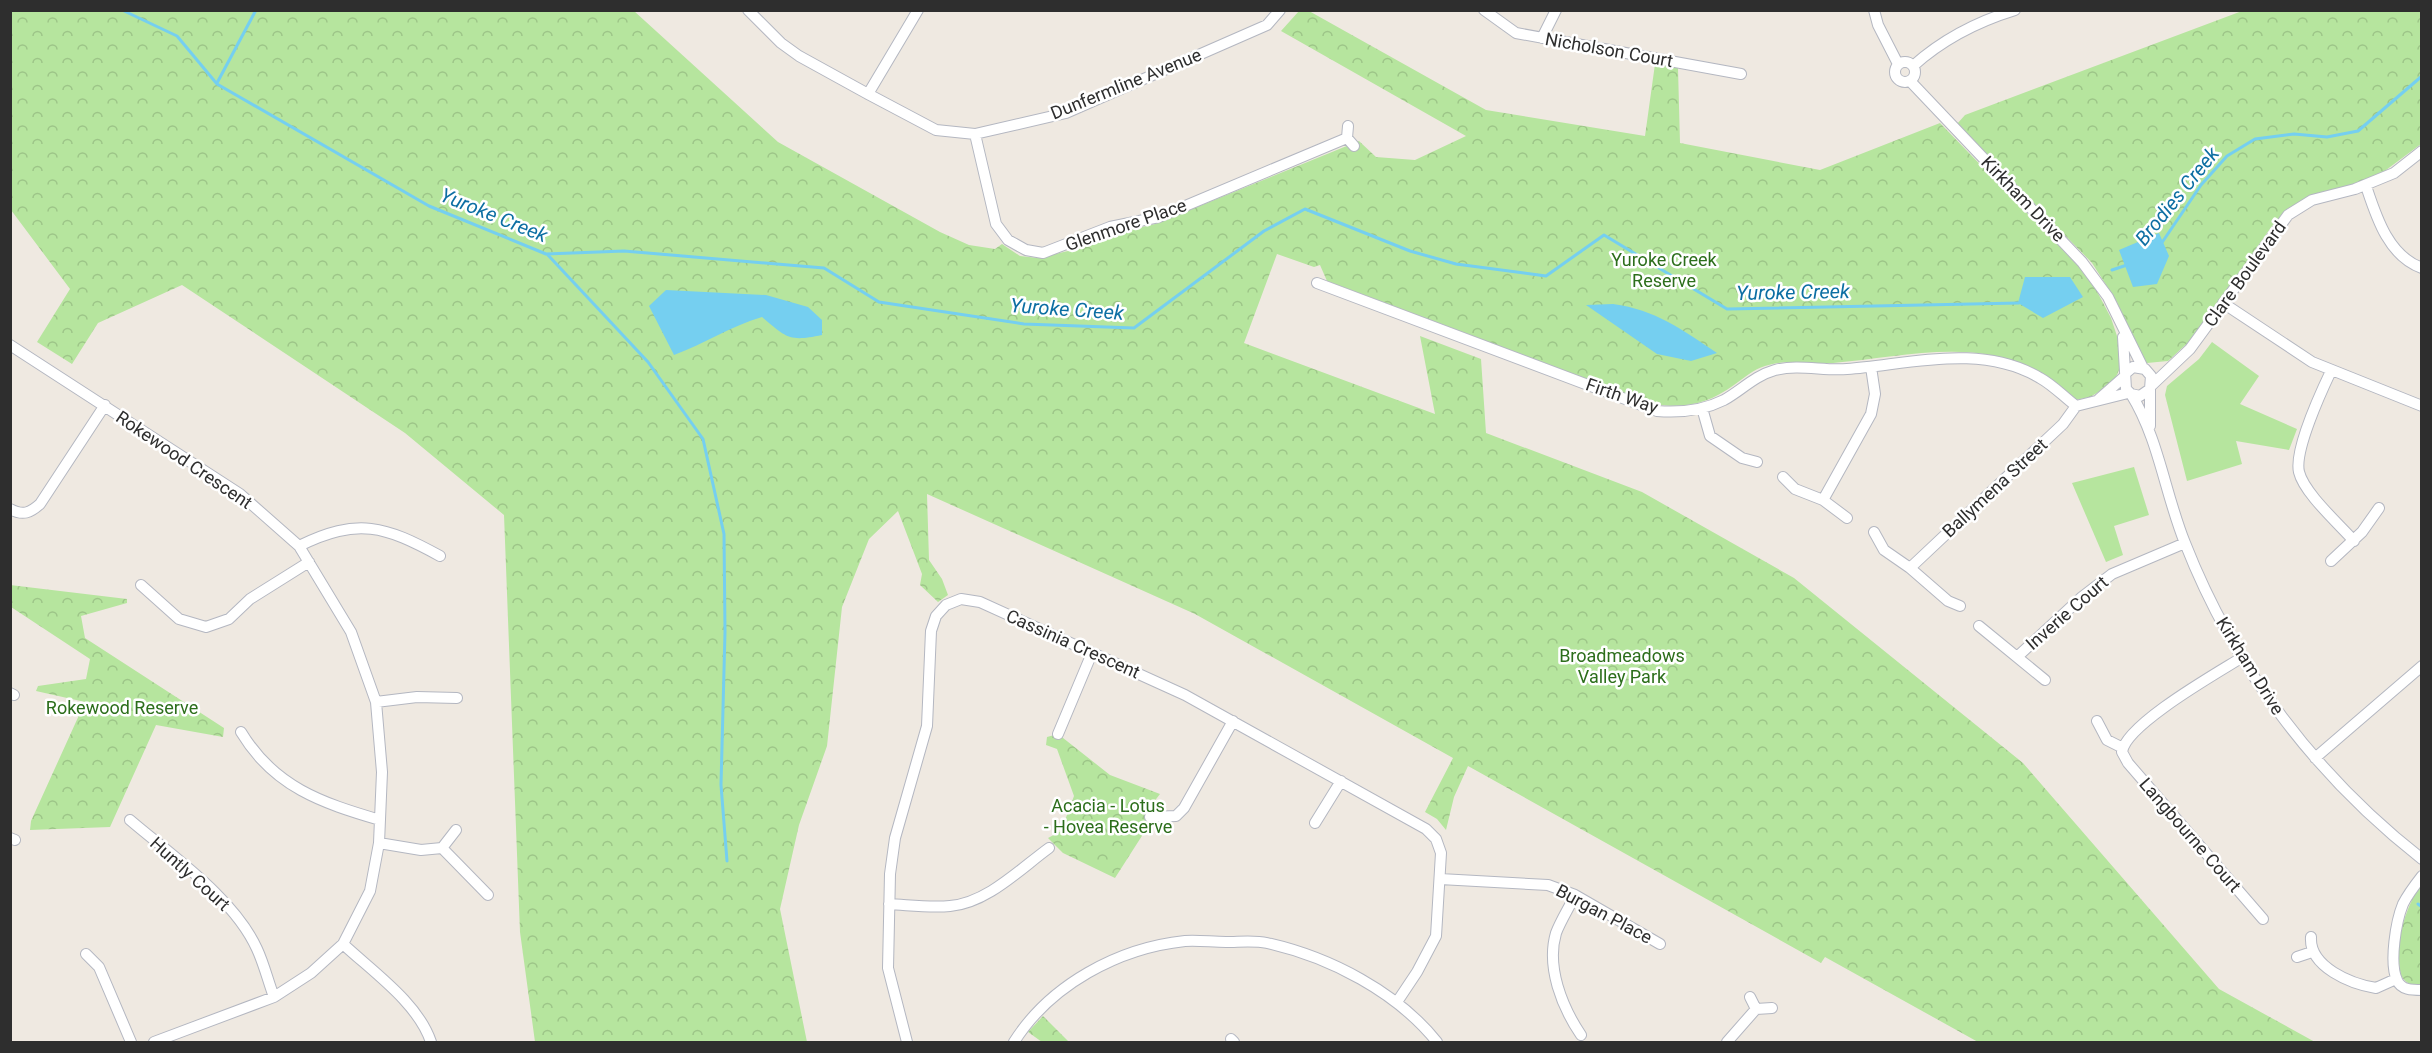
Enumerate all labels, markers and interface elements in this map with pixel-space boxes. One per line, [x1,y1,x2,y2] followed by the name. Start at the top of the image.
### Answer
[1543,28,1675,71] street label: Nicholson Court
[1047,44,1204,123] street label: Dunfermline Avenue
[2130,141,2225,250] water label: Brodies Creek
[1977,151,2070,246] street label: Kirkham Drive
[437,183,552,248] water label: Yuroke Creek
[1063,194,1189,255] street label: Glenmore Place
[2199,217,2290,331] street label: Clare Boulevard
[1611,249,1718,291] park label: Yuroke Creek Reserve
[1736,279,1851,305] water label: Yuroke Creek
[1009,293,1126,325] water label: Yuroke Creek
[1583,373,1661,418] street label: Firth Way
[112,406,256,513] street label: Rokewood Crescent
[1938,434,2051,541] street label: Ballymena Street
[2021,571,2112,654] street label: Inverie Court
[1003,605,1143,683] street label: Cassinia Crescent
[2212,613,2289,718] street label: Kirkham Drive
[1559,645,1685,687] park label: Broadmeadows Valley Park
[46,697,198,718] park label: Rokewood Reserve
[2135,773,2246,896] street label: Langbourne Court
[1044,795,1172,837] park label: Acacia - Lotus - Hovea Reserve
[146,832,235,915] street label: Huntly Court
[1553,879,1656,948] street label: Burgan Place

